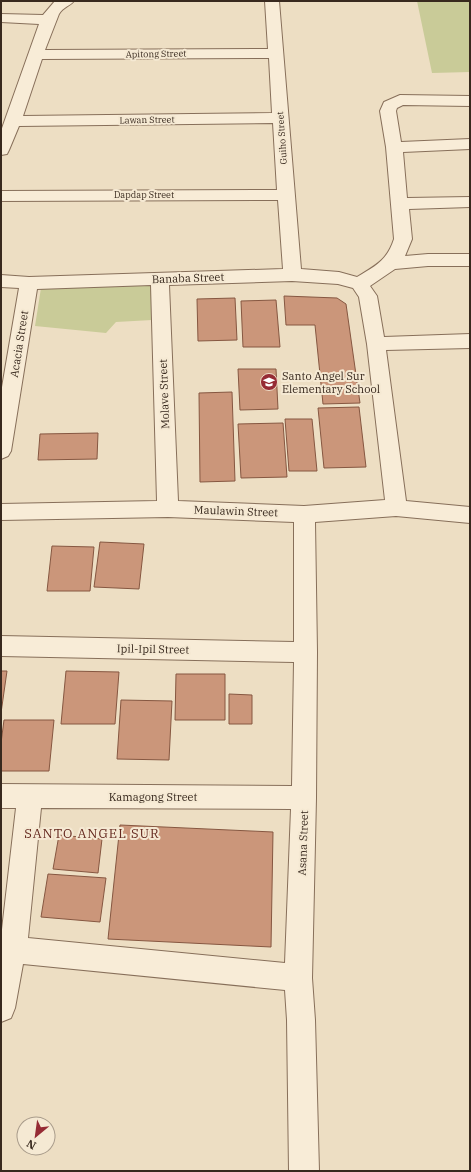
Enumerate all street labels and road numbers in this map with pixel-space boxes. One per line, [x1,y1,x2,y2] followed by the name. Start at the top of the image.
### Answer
[126,47,186,60] street label: Apitong Street
[274,111,289,165] street label: Guiho Street
[119,114,175,125] street label: Lawan Street
[114,189,174,200] street label: Dapdap Street
[152,270,225,286] street label: Banaba Street
[7,309,31,379] street label: Acacia Street
[156,359,172,429] street label: Molave Street
[194,503,278,519] street label: Maulawin Street
[117,641,189,657] street label: Ipil-Ipil Street
[109,790,197,804] street label: Kamagong Street
[295,810,311,876] street label: Asana Street

